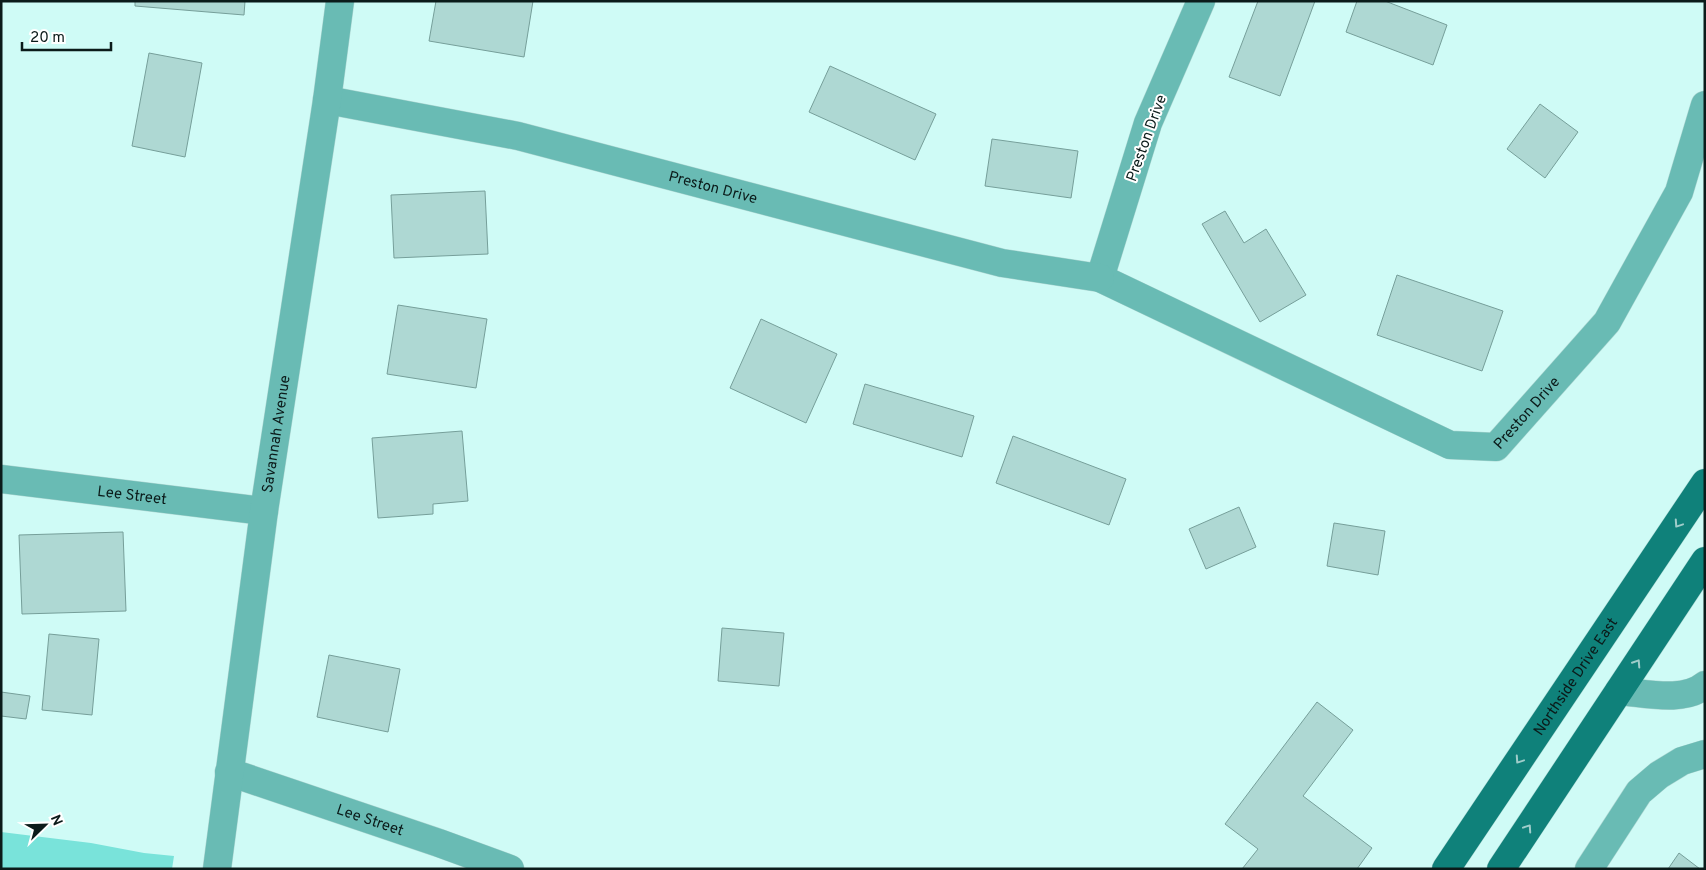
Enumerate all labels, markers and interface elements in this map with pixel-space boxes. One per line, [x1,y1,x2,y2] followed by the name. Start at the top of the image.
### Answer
[22,20,111,52] scale bar
[30,29,65,48] text: 20 m
[1123,92,1172,185] street label: Preston Drive
[666,168,759,209] street label: Preston Drive
[1490,373,1565,454] street label: Preston Drive
[259,374,296,494] street label: Savannah Avenue
[96,483,168,510] street label: Lee Street
[1674,518,1684,527] one-way arrow
[1530,615,1623,740] street label: Northside Drive East
[1631,660,1640,669] one-way arrow
[1516,755,1525,764] one-way arrow
[20,800,70,850] north arrow
[334,801,406,841] street label: Lee Street
[46,813,65,828] text: N
[1522,824,1531,834] one-way arrow

